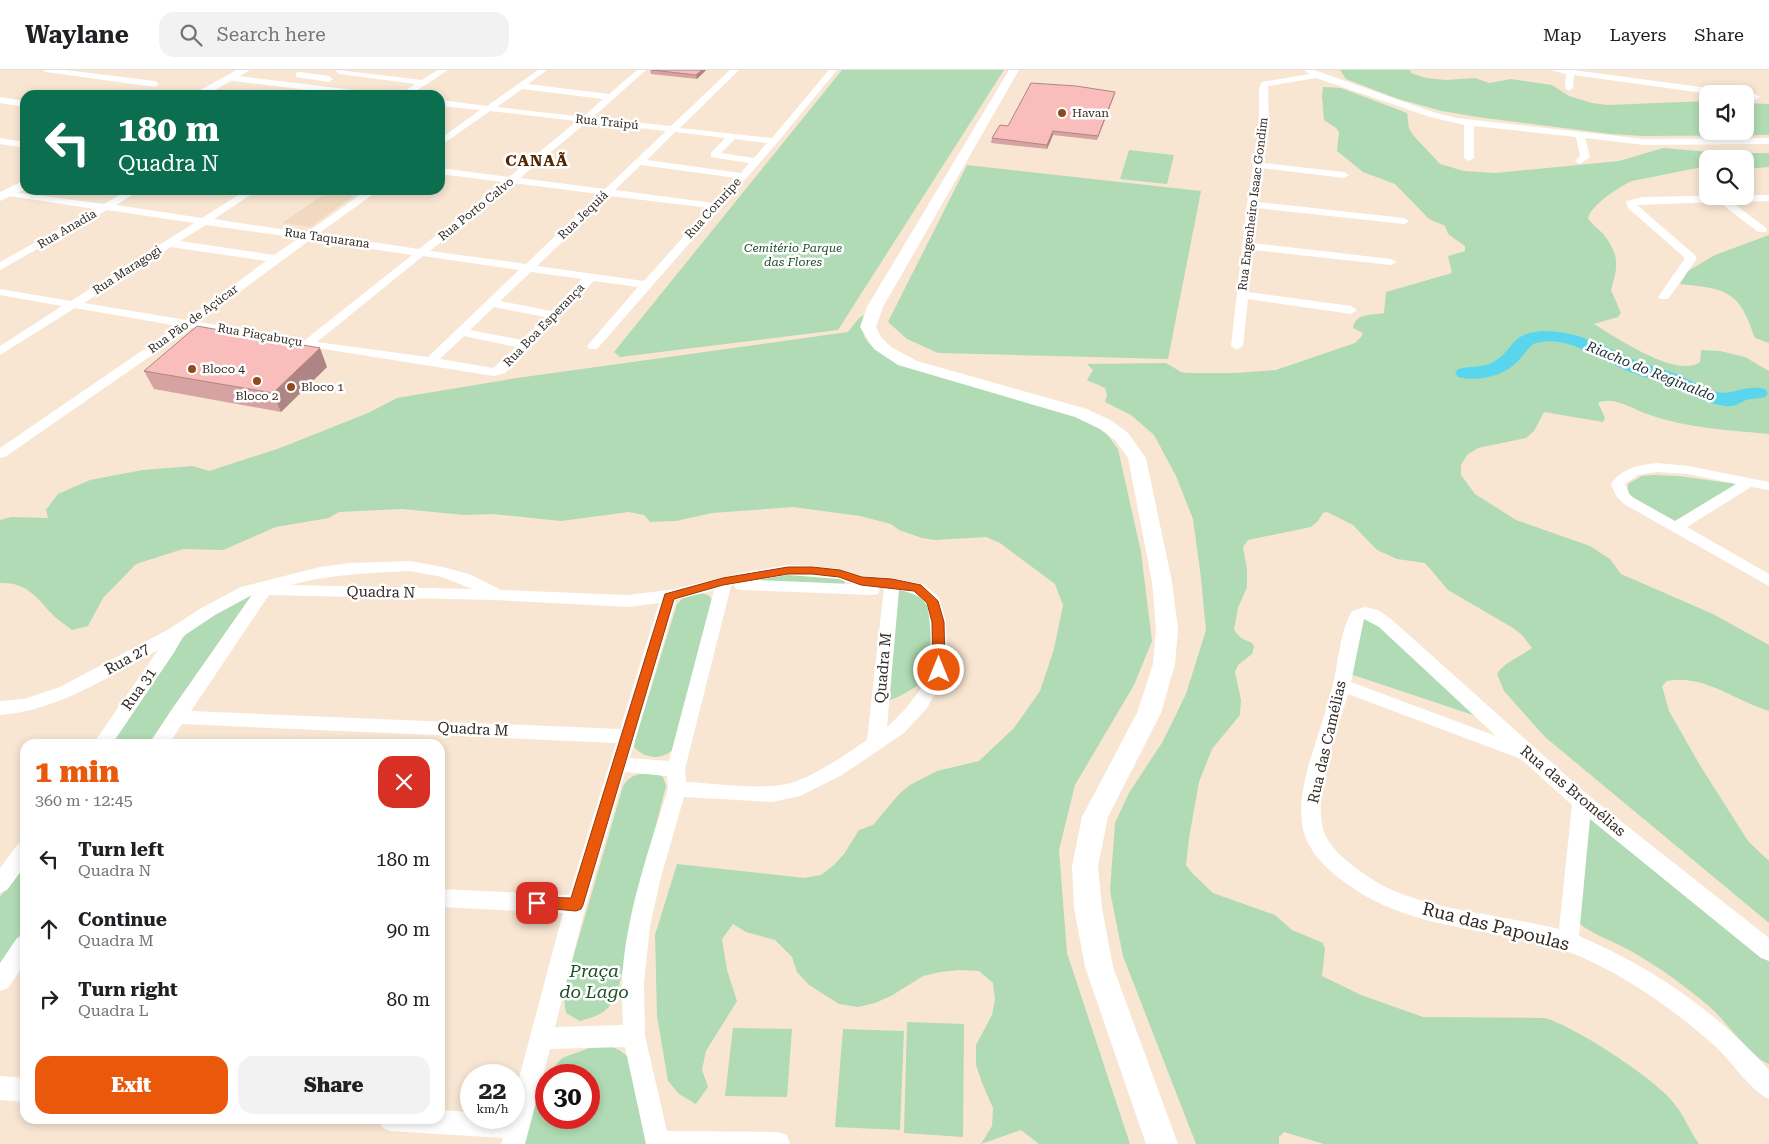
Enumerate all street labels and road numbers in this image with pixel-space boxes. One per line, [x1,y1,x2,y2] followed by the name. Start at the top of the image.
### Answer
[575,112,640,132] street label: Rua Traipú
[1235,117,1271,291] street label: Rua Engenheiro Isaac Gondim
[436,174,516,244] street label: Rua Porto Calvo
[682,174,744,241] street label: Rua Coruripe
[555,187,611,242] street label: Rua Jequiá
[35,206,99,251] street label: Rua Anadia
[283,225,371,251] street label: Rua Taquarana
[90,243,164,297] street label: Rua Maragogi
[501,280,588,369] street label: Rua Boa Esperança
[145,282,241,356] street label: Rua Pão de Açúcar
[217,321,304,349] street label: Rua Piaçabuçu
[346,582,416,602] street label: Quadra N
[871,632,895,704] street label: Quadra M
[102,639,152,679] street label: Rua 27
[118,664,160,714] street label: Rua 31
[1304,679,1350,805] street label: Rua das Camélias
[437,718,509,740] street label: Quadra M
[1517,742,1629,840] street label: Rua das Bromélias
[1420,898,1572,954] street label: Rua das Papoulas

